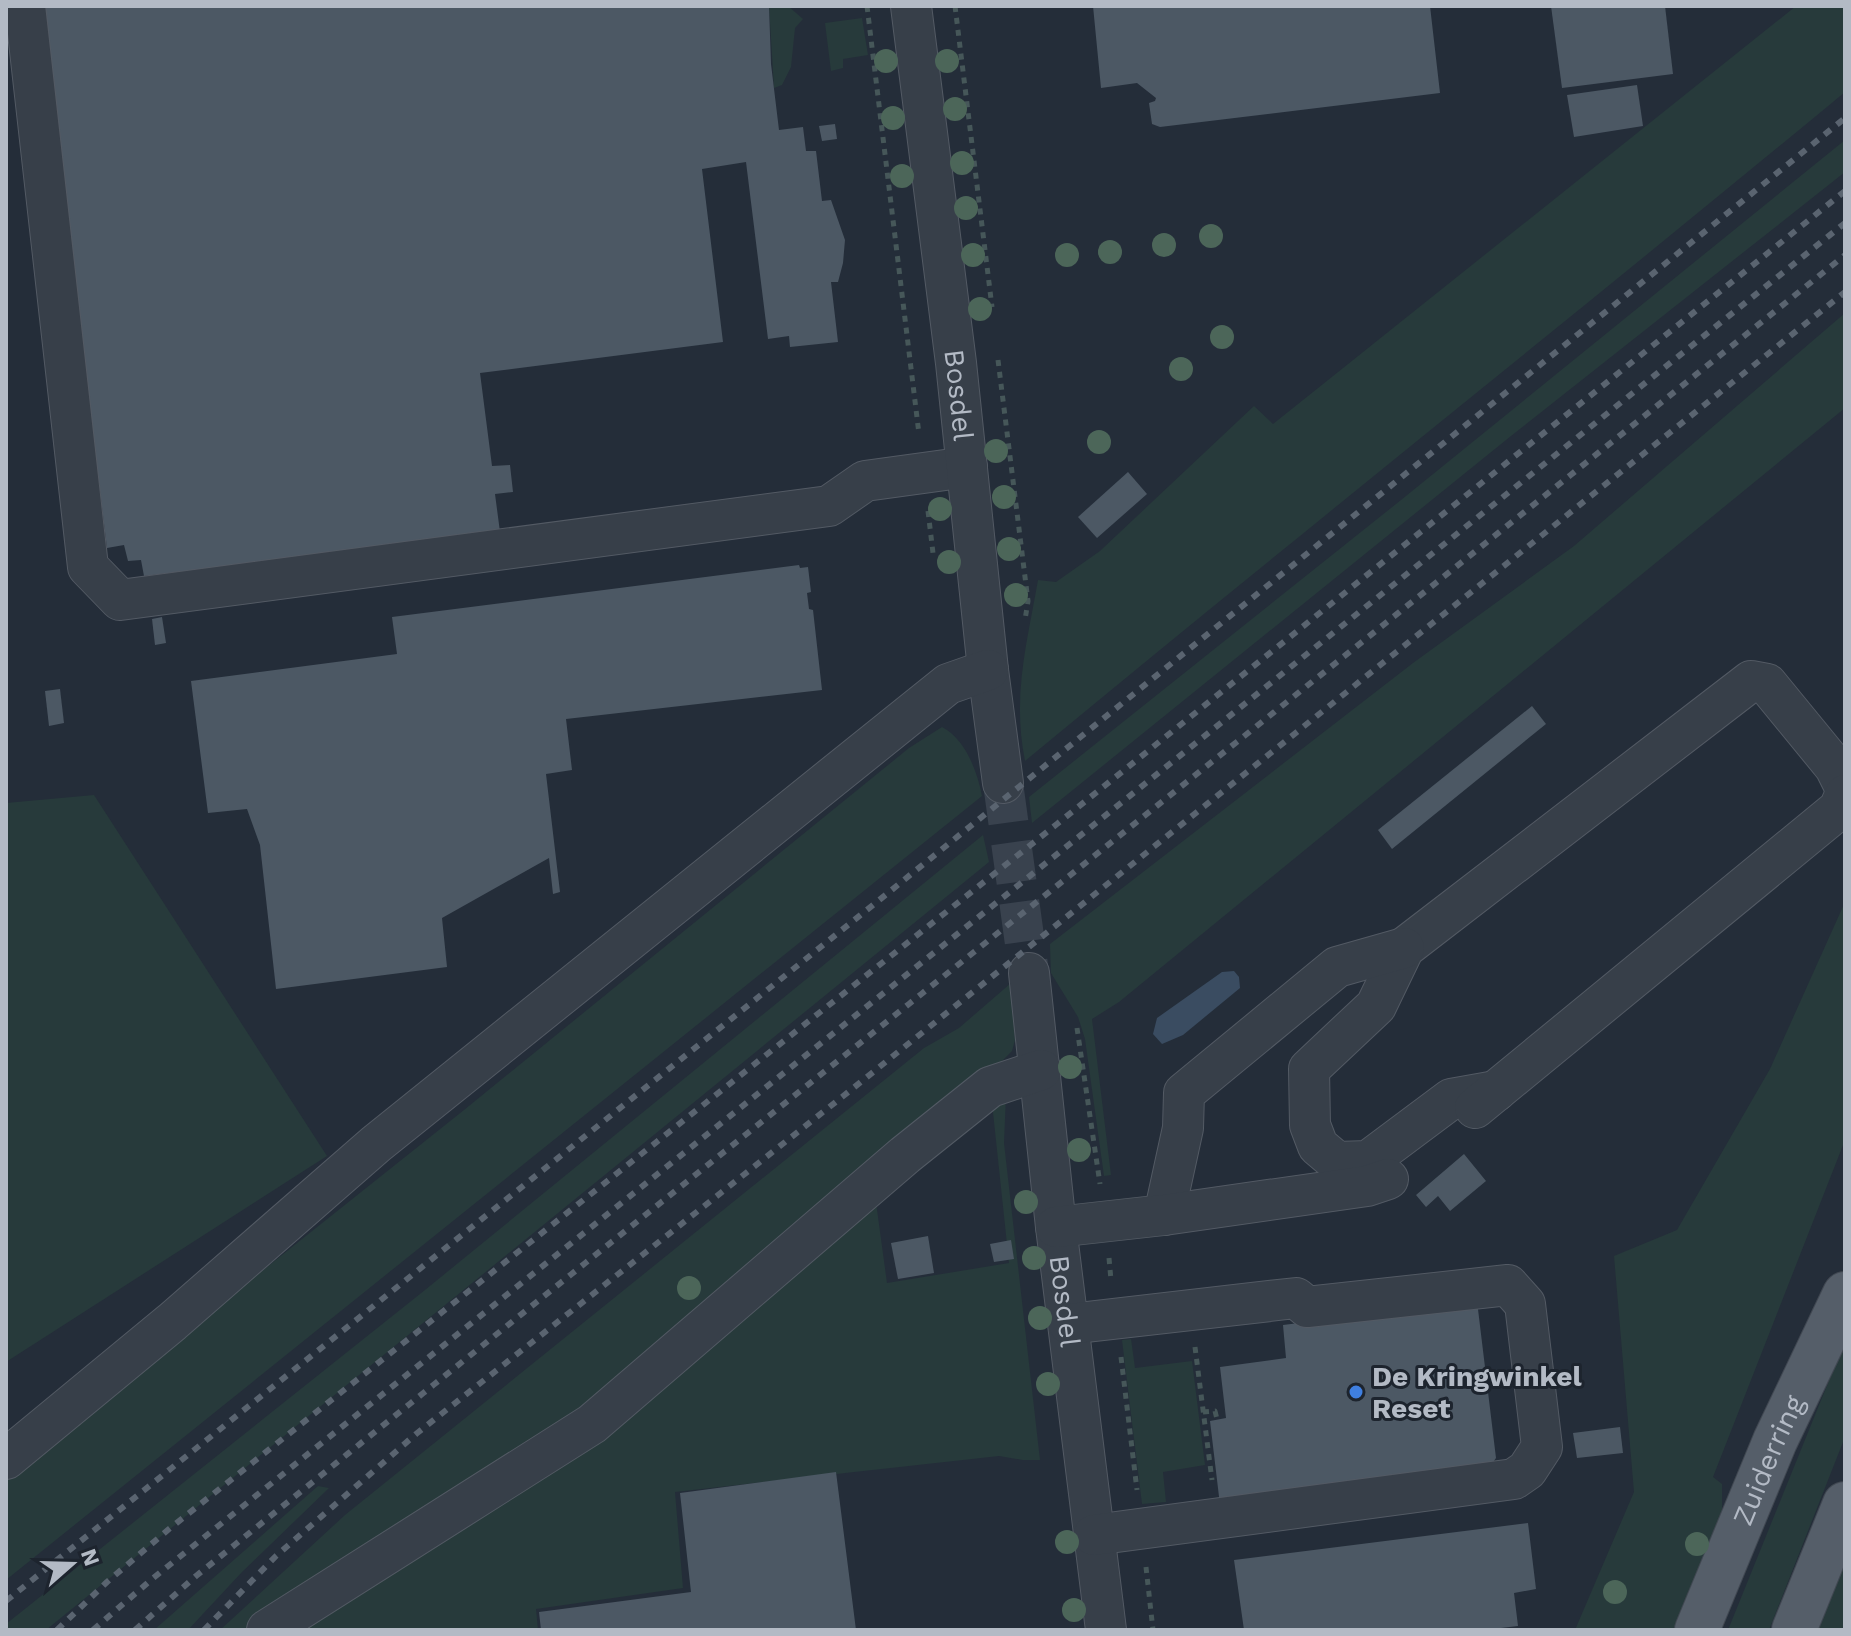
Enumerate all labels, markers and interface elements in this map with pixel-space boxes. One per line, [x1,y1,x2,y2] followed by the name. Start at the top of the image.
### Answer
[938,347,981,443] street label: Bosdel
[1043,1253,1087,1349] street label: Bosdel
[1372,1360,1582,1425] place label: De Kringwinkel Reset
[1347,1383,1365,1401] marker: De Kringwinkel Reset
[1726,1390,1811,1530] street label: Zuiderring
[32,1524,112,1604] north arrow
[76,1545,105,1569] text: N

